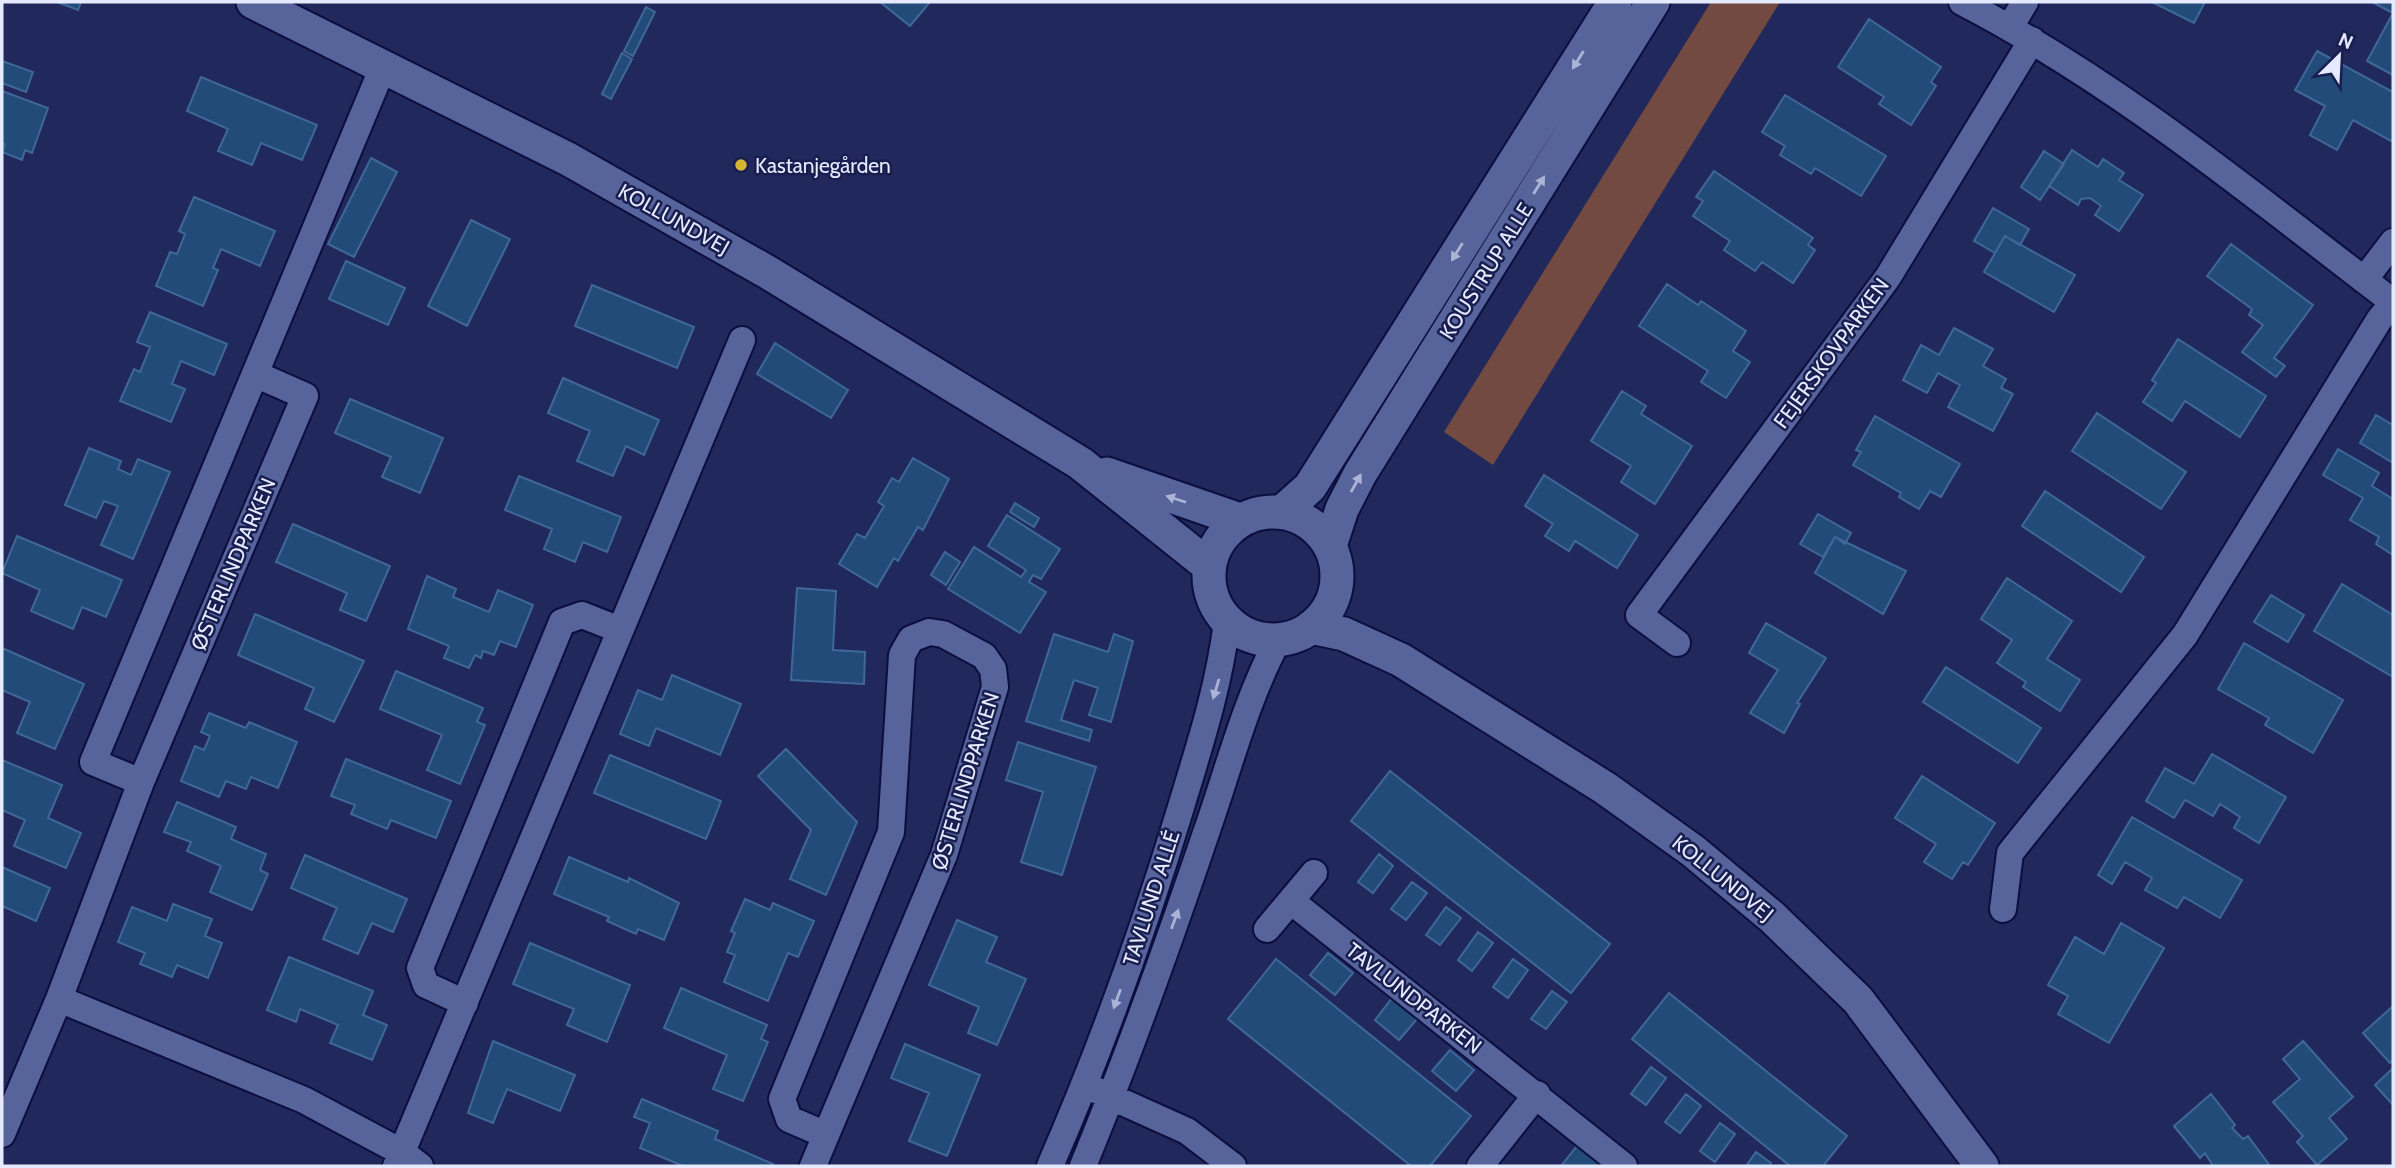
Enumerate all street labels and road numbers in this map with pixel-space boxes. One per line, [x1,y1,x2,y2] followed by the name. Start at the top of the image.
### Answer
[614,178,734,260] street label: KOLLUNDVEJ
[1434,198,1538,344] street label: KOUSTRUP ALLE
[1768,273,1894,433] street label: FEJERSKOVPARKEN
[185,474,281,654] street label: ØSTERLINDPARKEN
[926,689,1004,873] street label: ØSTERLINDPARKEN
[1117,827,1185,969] street label: TAVLUND ALLÉ
[1667,830,1779,926] street label: KOLLUNDVEJ
[1341,937,1487,1059] street label: TAVLUNDPARKEN

